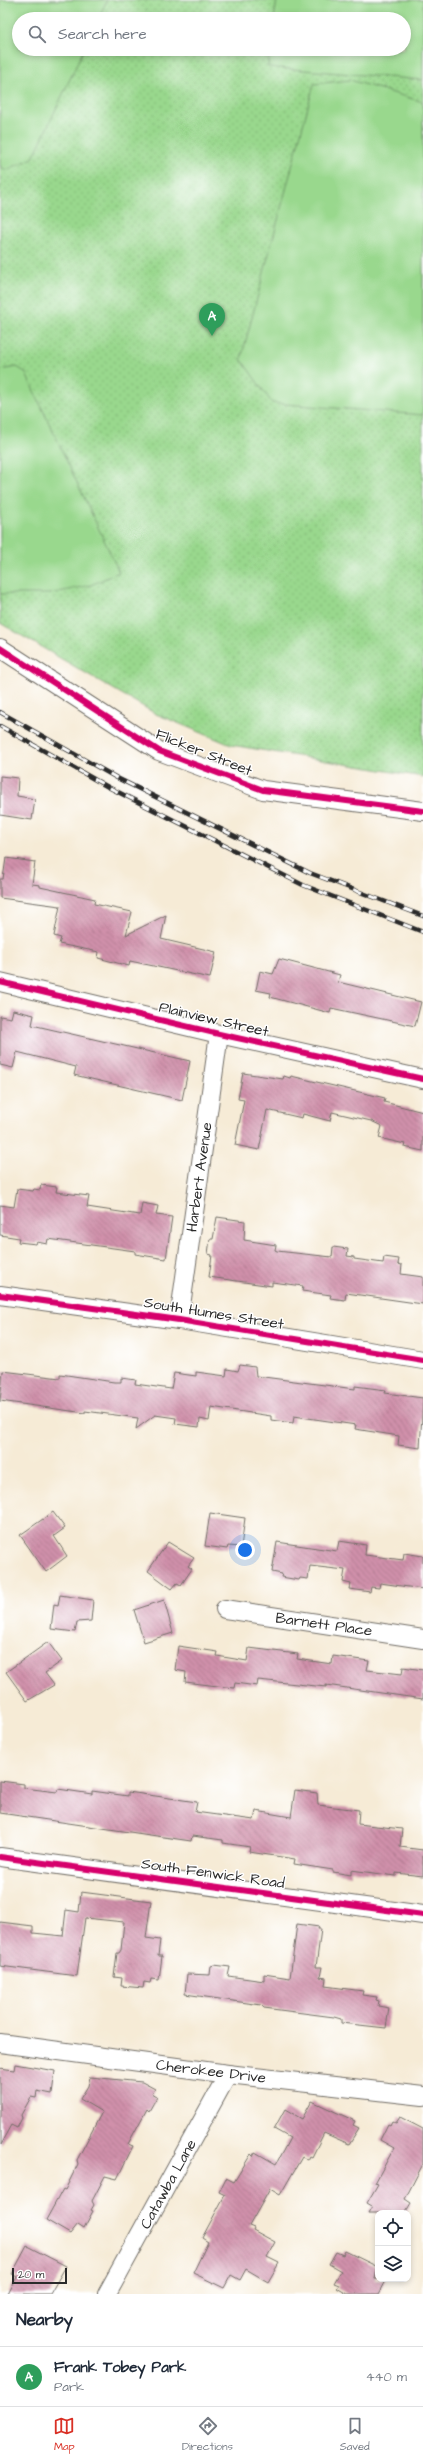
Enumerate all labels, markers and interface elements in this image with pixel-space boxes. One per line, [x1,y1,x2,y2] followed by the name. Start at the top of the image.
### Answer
[12,12,411,56] search box
[26,23,48,45] icon: search
[58,24,147,45] text: Search here
[199,303,225,336] pin: A
[152,724,255,781] street label: Flicker Street
[157,997,271,1042] street label: Plainview Street
[181,1121,218,1233] street label: Harbert Avenue
[142,1292,285,1335] street label: South Humes Street
[235,1540,255,1560] your location
[274,1607,374,1642] street label: Barnett Place
[140,1853,286,1894] street label: South Fenwick Road
[155,2054,267,2089] street label: Cherokee Drive
[135,2136,202,2233] street label: Catawba Lane
[375,2210,411,2282] map controls
[375,2210,411,2246] button: locate
[375,2246,411,2282] button: layers
[12,2266,67,2285] scale bar
[18,2267,44,2282] text: 20 m
[16,2308,73,2332] text: Nearby
[54,2357,186,2378] text: Frank Tobey Park
[25,2368,33,2386] text: A
[366,2368,407,2386] text: 440 m
[54,2378,84,2396] text: Park
[53,2415,75,2454] tab: Map
[182,2415,233,2454] tab: Directions
[340,2415,370,2454] tab: Saved

